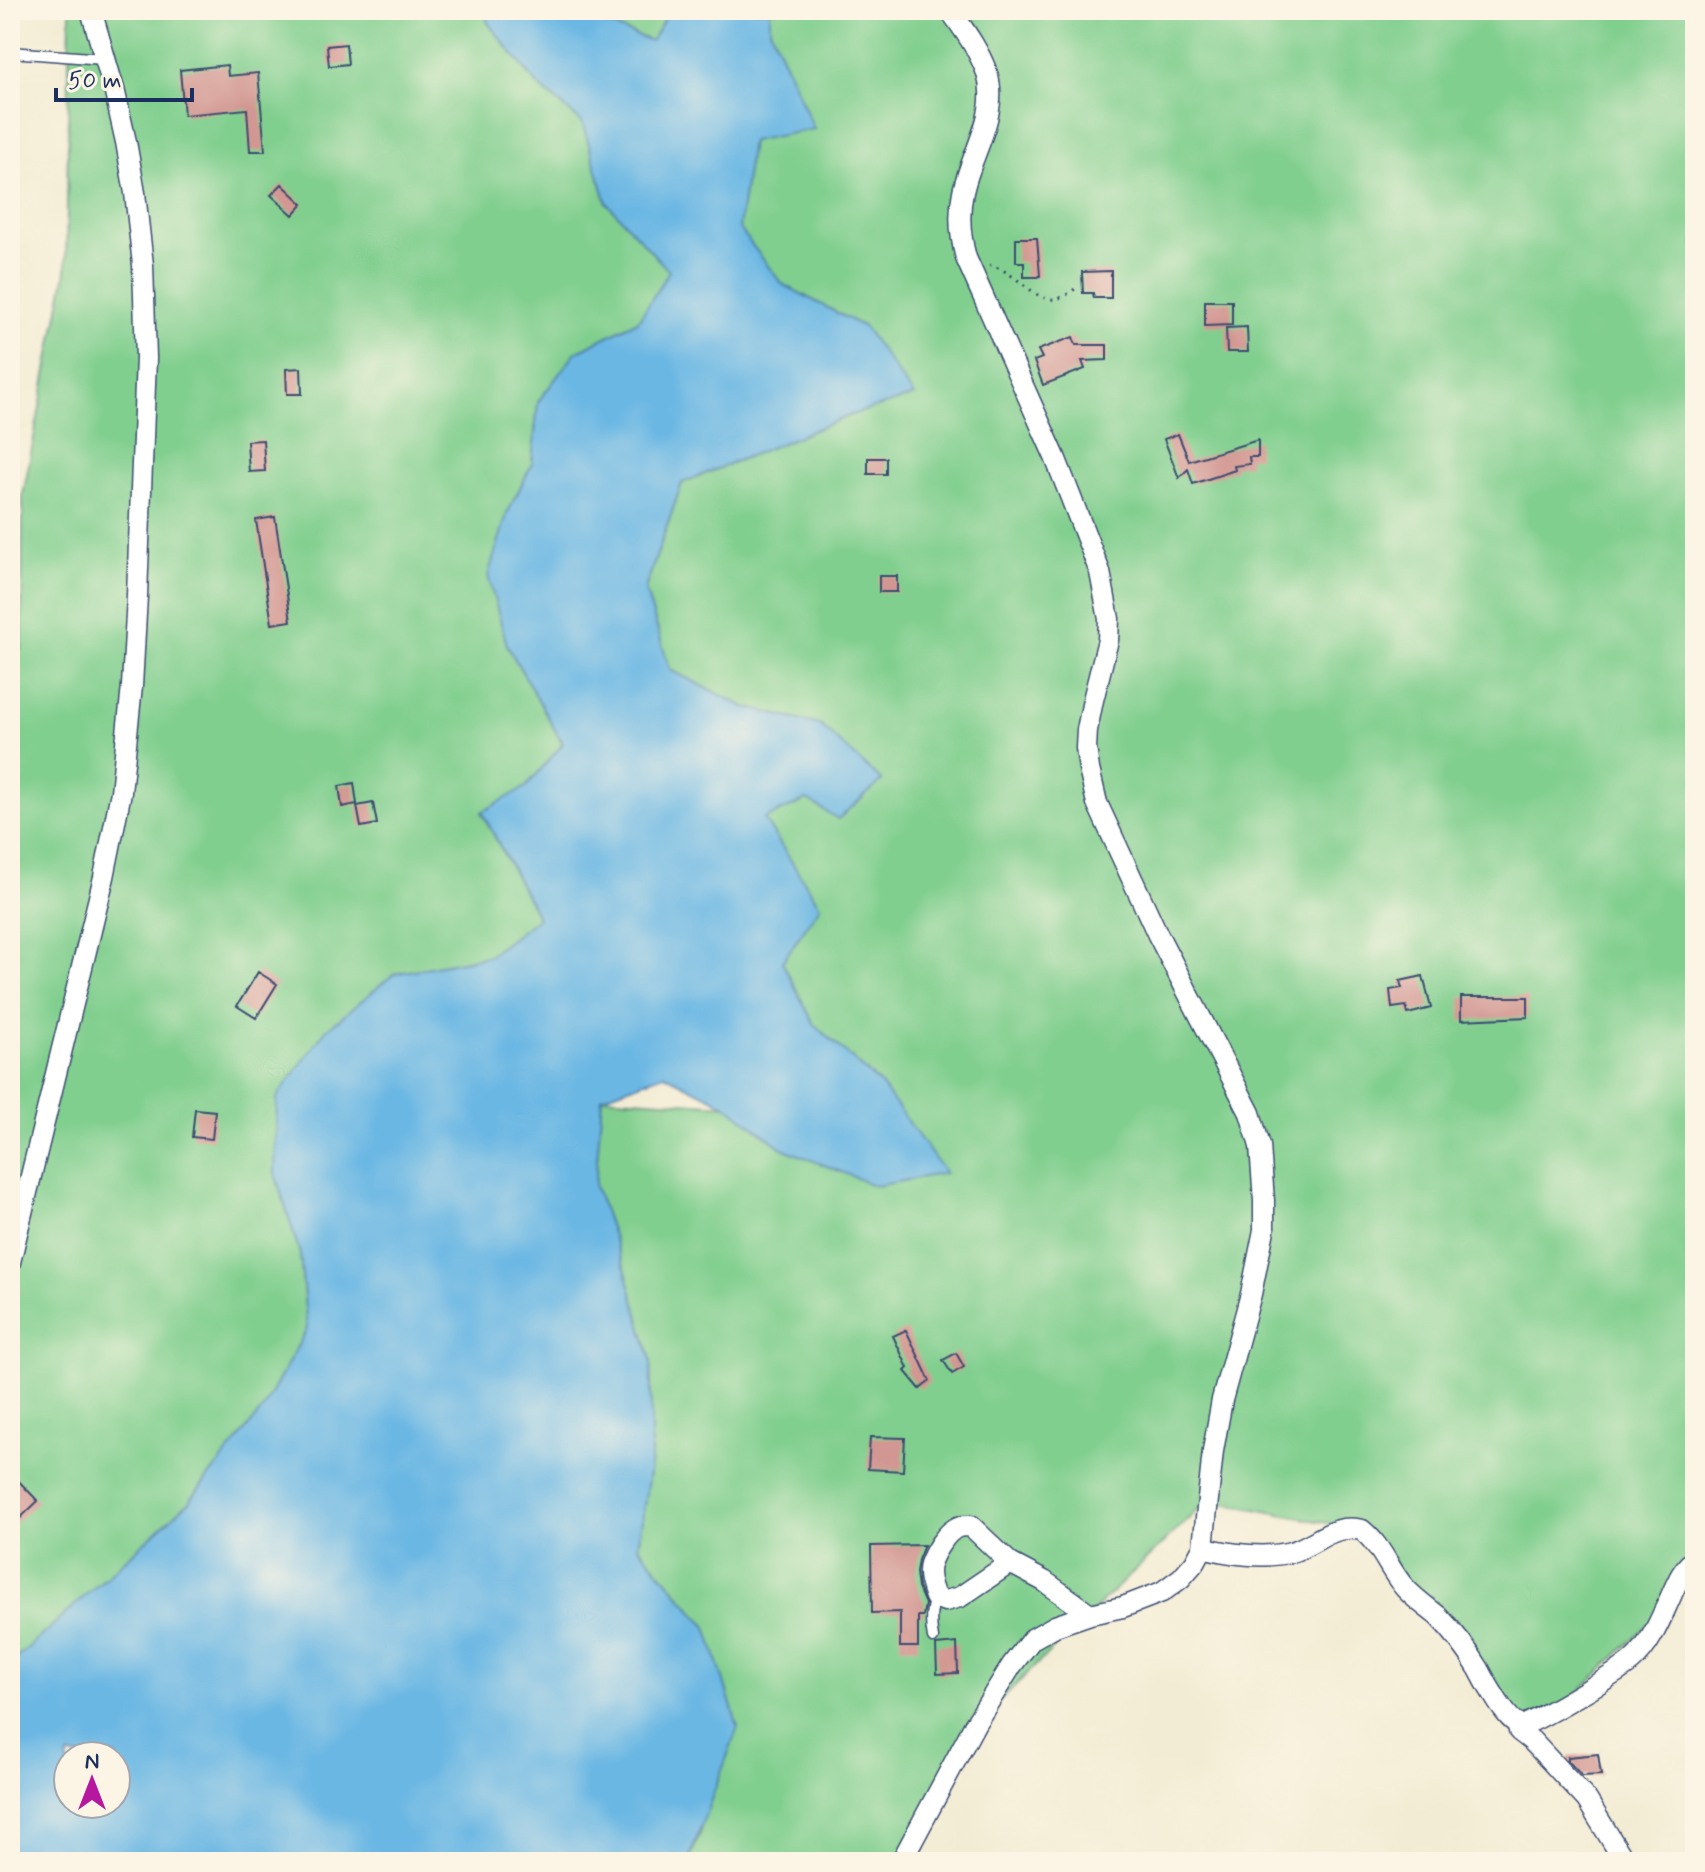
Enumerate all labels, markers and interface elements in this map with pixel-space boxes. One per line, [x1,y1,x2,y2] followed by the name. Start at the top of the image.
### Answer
[56,52,192,102] scale bar
[68,66,122,97] text: 50 m
[52,1740,132,1820] north arrow
[85,1748,99,1776] text: N

